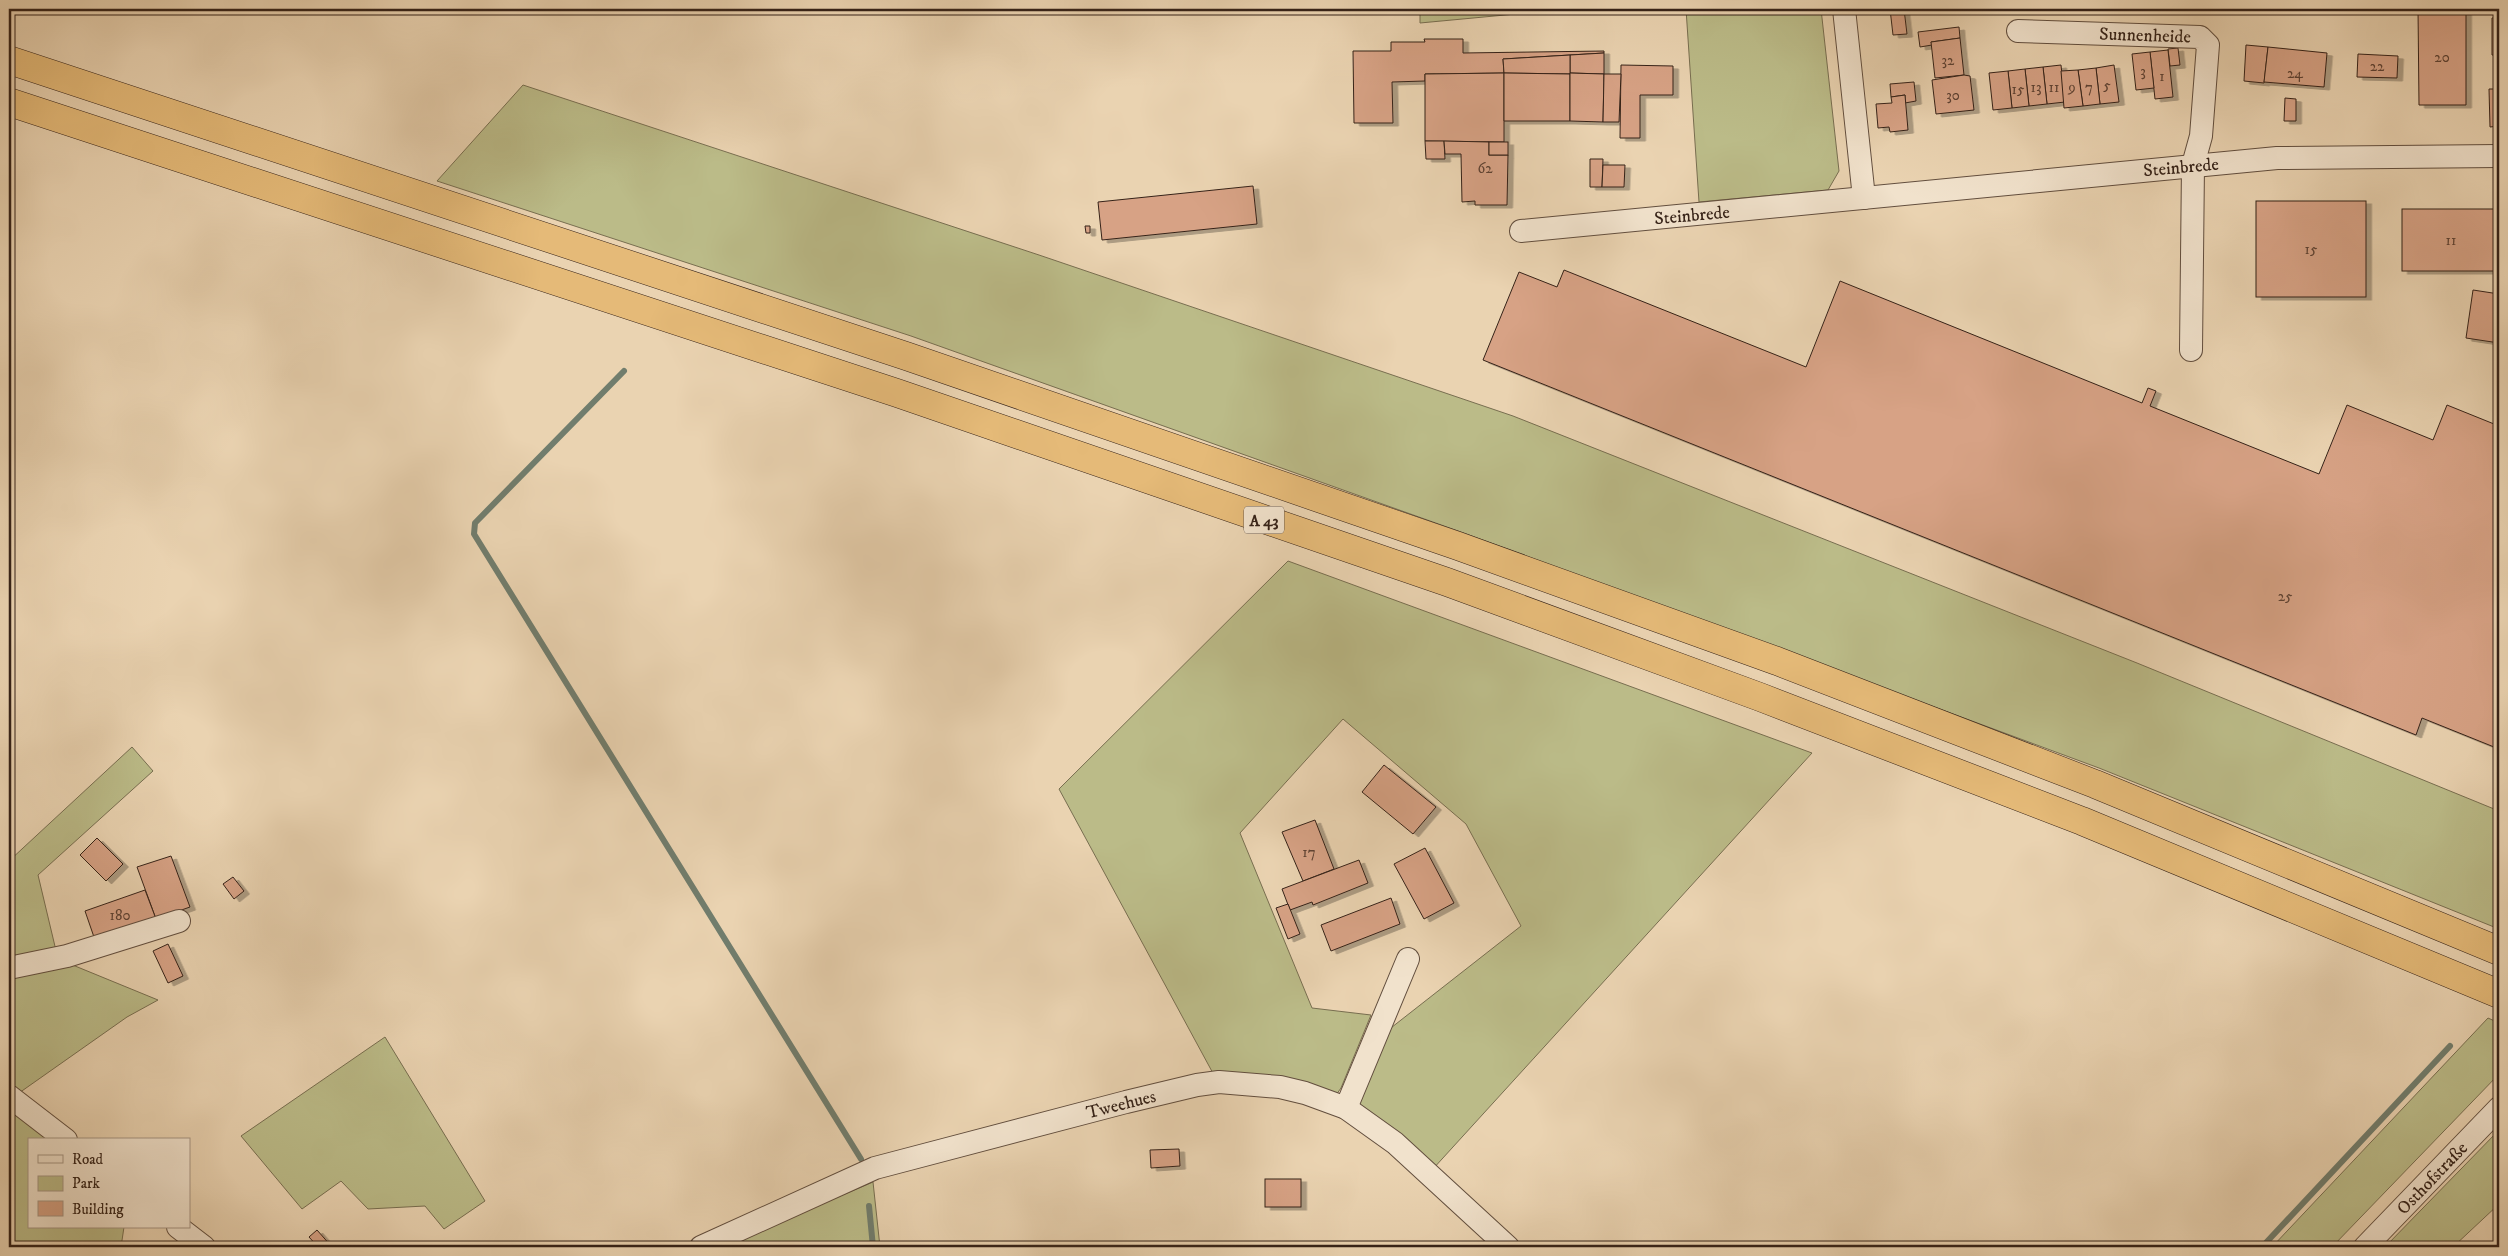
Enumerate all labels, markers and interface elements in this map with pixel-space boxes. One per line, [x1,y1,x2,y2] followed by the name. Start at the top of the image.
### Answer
[2099,23,2191,49] street label: Sunnenheide
[2434,48,2450,67] house number: 20
[1942,51,1955,70] house number: 32
[2370,57,2385,76] house number: 22
[2140,62,2146,81] house number: 3
[2287,64,2303,83] house number: 24
[2159,67,2165,86] house number: 1
[2103,76,2111,95] house number: 5
[2030,78,2042,97] house number: 13
[2048,78,2060,97] house number: 11
[2067,78,2076,97] house number: 9
[2085,78,2093,97] house number: 7
[2012,80,2025,99] house number: 15
[1946,86,1960,105] house number: 30
[2142,154,2220,182] street label: Steinbrede
[1477,159,1493,178] house number: 62
[1653,202,1731,230] street label: Steinbrede
[2445,231,2457,250] house number: 11
[2305,240,2318,259] house number: 15
[1244,506,1284,534] road number: A 43
[2278,587,2293,606] house number: 25
[1302,843,1316,862] house number: 17
[109,906,131,925] house number: 180
[1084,1086,1158,1124] street label: Tweehues
[28,1138,190,1228] legend
[2393,1138,2473,1220] street label: Osthofstraße
[72,1150,104,1169] text: Road
[72,1174,101,1193] text: Park
[72,1200,124,1219] text: Building

